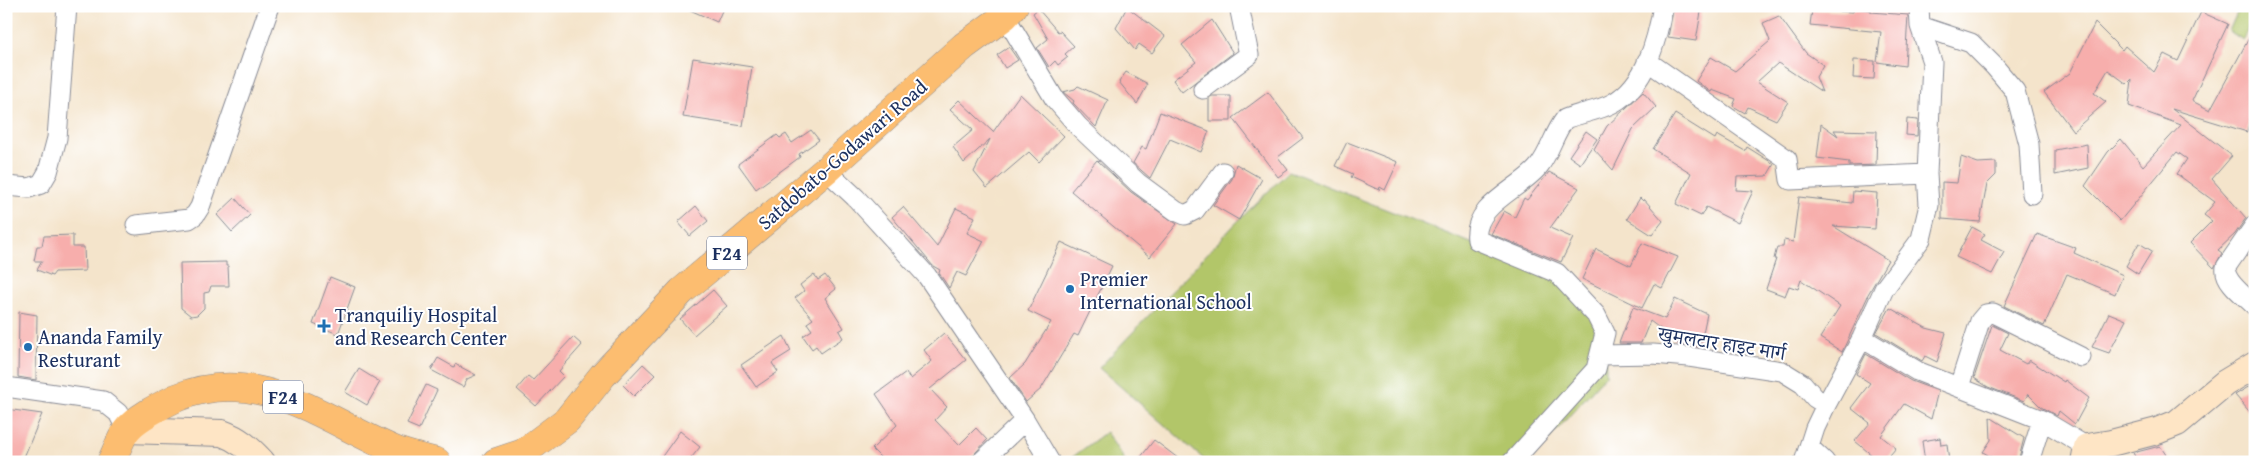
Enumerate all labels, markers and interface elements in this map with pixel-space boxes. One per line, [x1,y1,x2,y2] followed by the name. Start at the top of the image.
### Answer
[751,72,933,236] street label: Satdobato-Godawari Road
[707,237,747,270] road number: F24
[1080,264,1252,316] place label: Premier International School
[1064,283,1076,295] marker: Premier International School
[335,300,507,352] place label: Tranquiliy Hospital and Research Center
[1655,318,1789,368] street label: खुमलटार हाइट मार्ग
[317,319,331,333] marker: Tranquiliy Hospital and Research Center
[38,322,163,374] place label: Ananda Family Resturant
[22,341,34,353] marker: Ananda Family Resturant
[263,381,303,414] road number: F24

